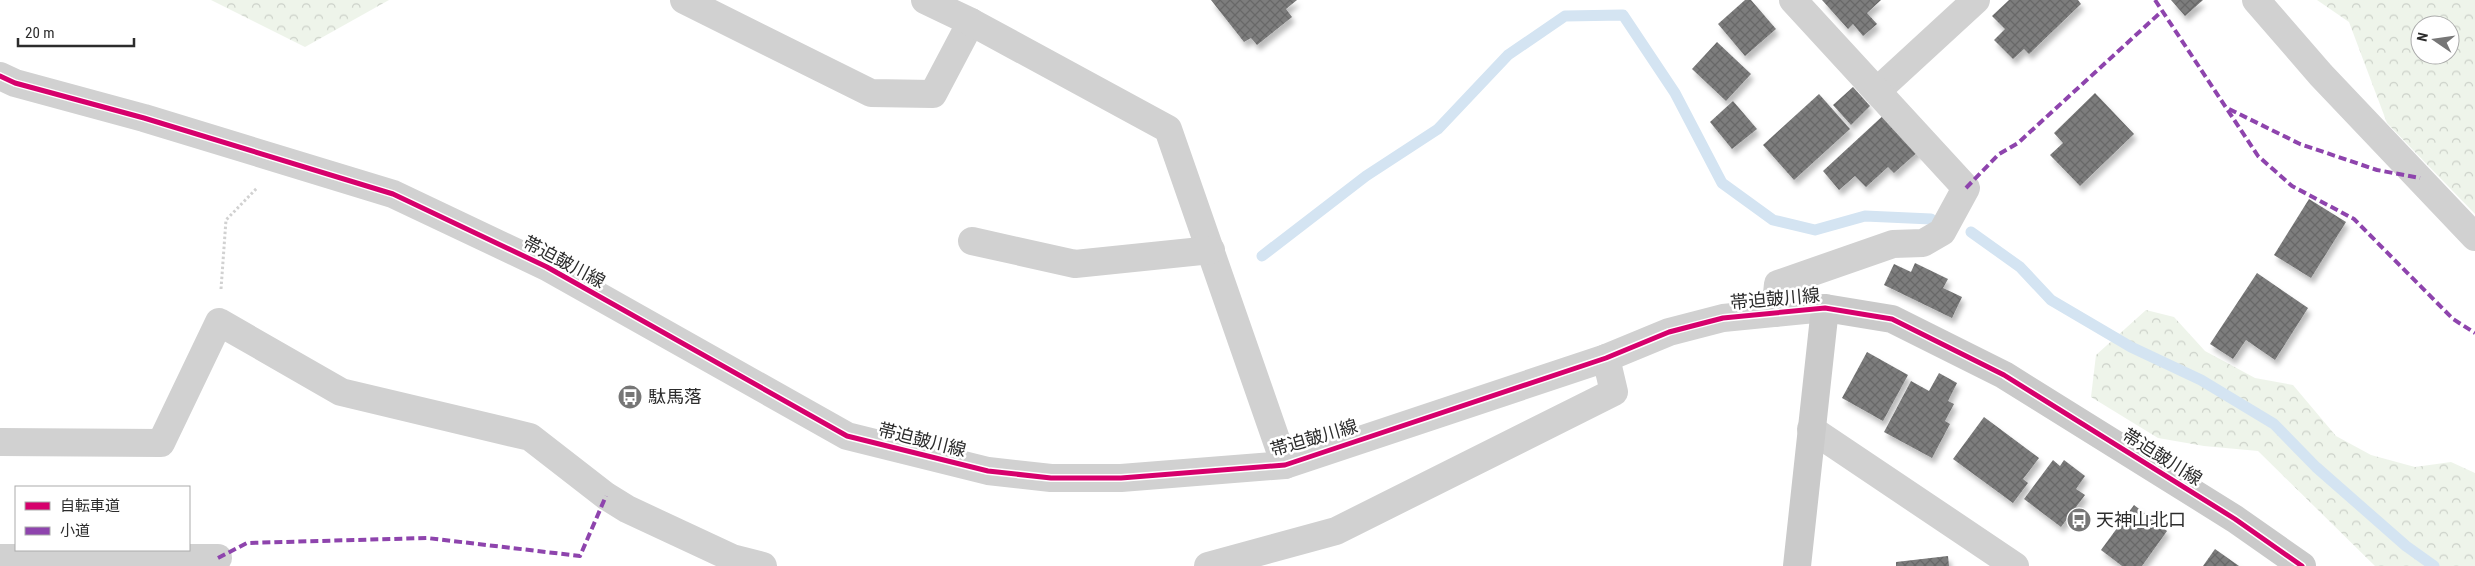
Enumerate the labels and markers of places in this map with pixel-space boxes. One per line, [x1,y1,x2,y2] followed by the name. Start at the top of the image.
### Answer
[617,384,643,410] bus stop icon: 駄馬落
[648,386,702,407] place label: 駄馬落
[2066,507,2092,533] bus stop icon: 天神山北口
[2096,509,2186,530] place label: 天神山北口

